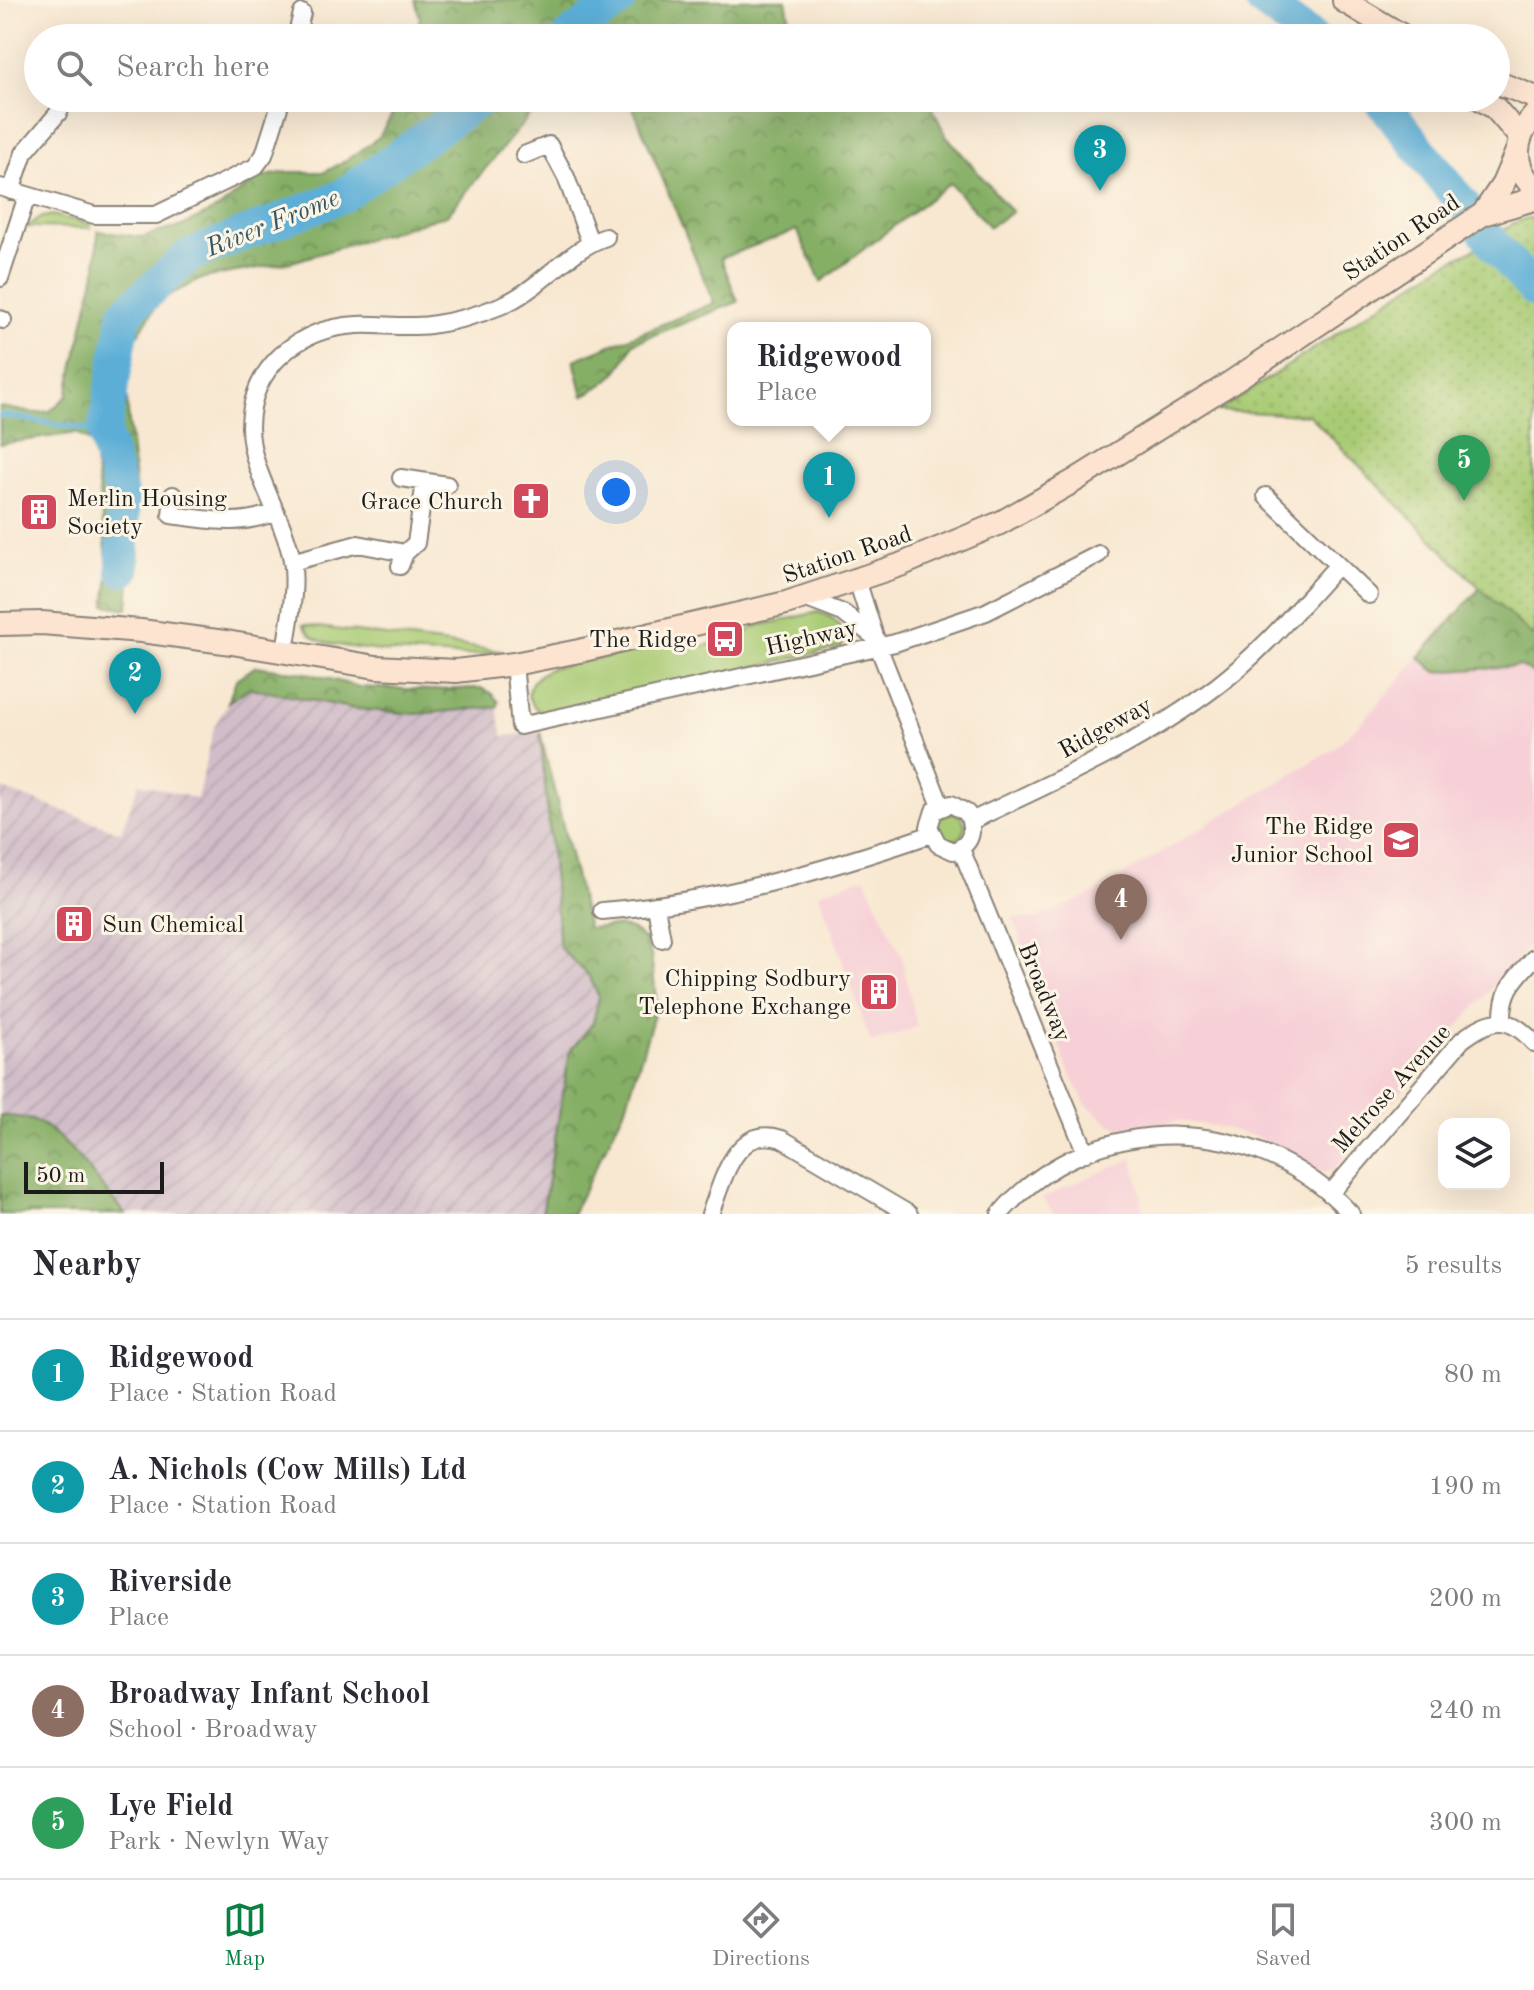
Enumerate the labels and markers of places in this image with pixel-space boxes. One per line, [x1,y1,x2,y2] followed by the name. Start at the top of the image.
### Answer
[1074,125,1126,191] pin: 3
[1438,435,1490,501] pin: 5
[803,452,855,518] pin: 1
[510,480,552,522] church icon: Grace Church
[67,488,227,540] place label: Merlin Housing Society
[18,491,60,533] building icon: Merlin Housing Society
[360,491,503,515] place label: Grace Church
[704,618,746,660] bus stop icon: The Ridge
[589,629,697,653] place label: The Ridge
[109,648,161,714] pin: 2
[1231,816,1373,868] place label: The Ridge Junior School
[1380,819,1422,861] school or university icon: The Ridge Junior School
[1095,874,1147,940] pin: 4
[53,903,95,945] building icon: Sun Chemical
[102,914,244,938] place label: Sun Chemical
[638,968,851,1020] place label: Chipping Sodbury Telephone Exchange
[858,971,900,1013] building icon: Chipping Sodbury Telephone Exchange

